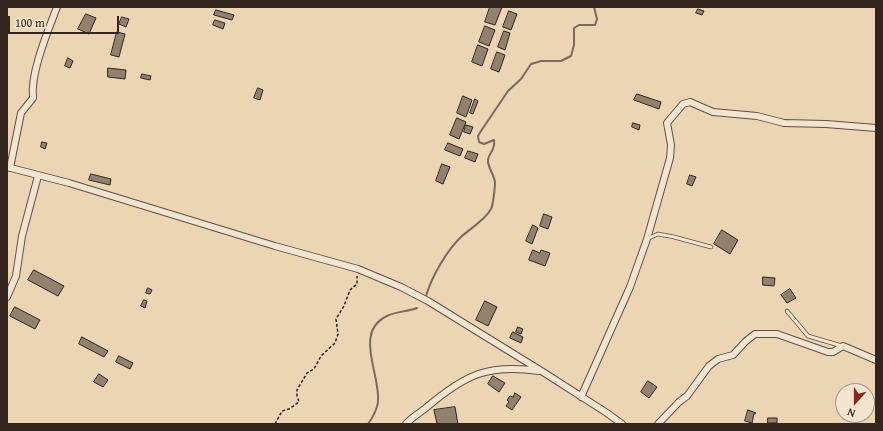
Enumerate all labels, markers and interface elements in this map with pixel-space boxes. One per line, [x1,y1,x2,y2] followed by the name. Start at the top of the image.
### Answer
[10,8,121,34] scale bar
[15,14,45,31] text: 100 m
[835,383,875,423] north arrow
[845,404,857,422] text: N

